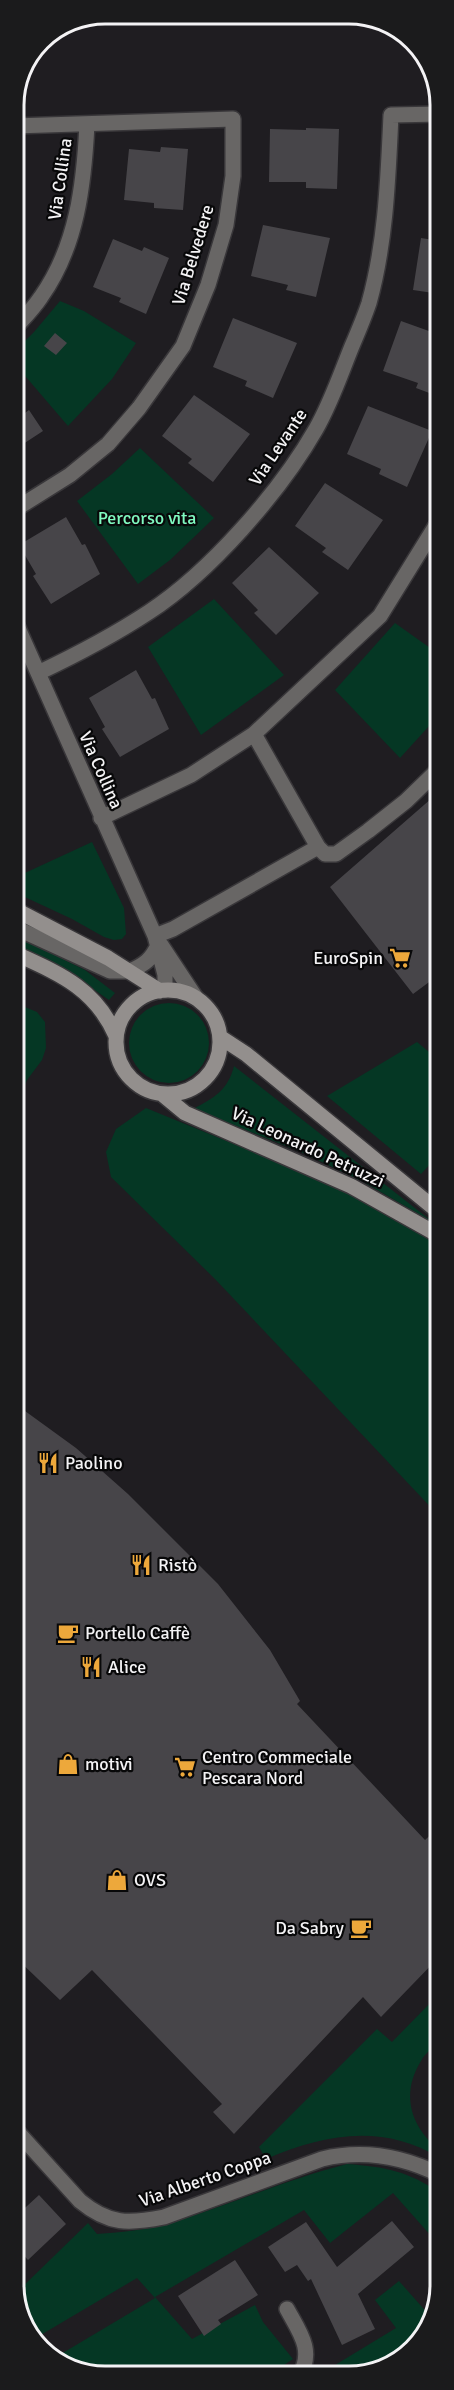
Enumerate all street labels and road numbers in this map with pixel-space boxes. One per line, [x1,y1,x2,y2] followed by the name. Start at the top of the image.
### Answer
[43,137,77,221] street label: Via Collina
[167,202,219,308] street label: Via Belvedere
[244,404,312,490] street label: Via Levante
[74,728,128,812] street label: Via Collina
[228,1102,388,1192] street label: Via Leonardo Petruzzi
[136,2146,274,2212] street label: Via Alberto Coppa

